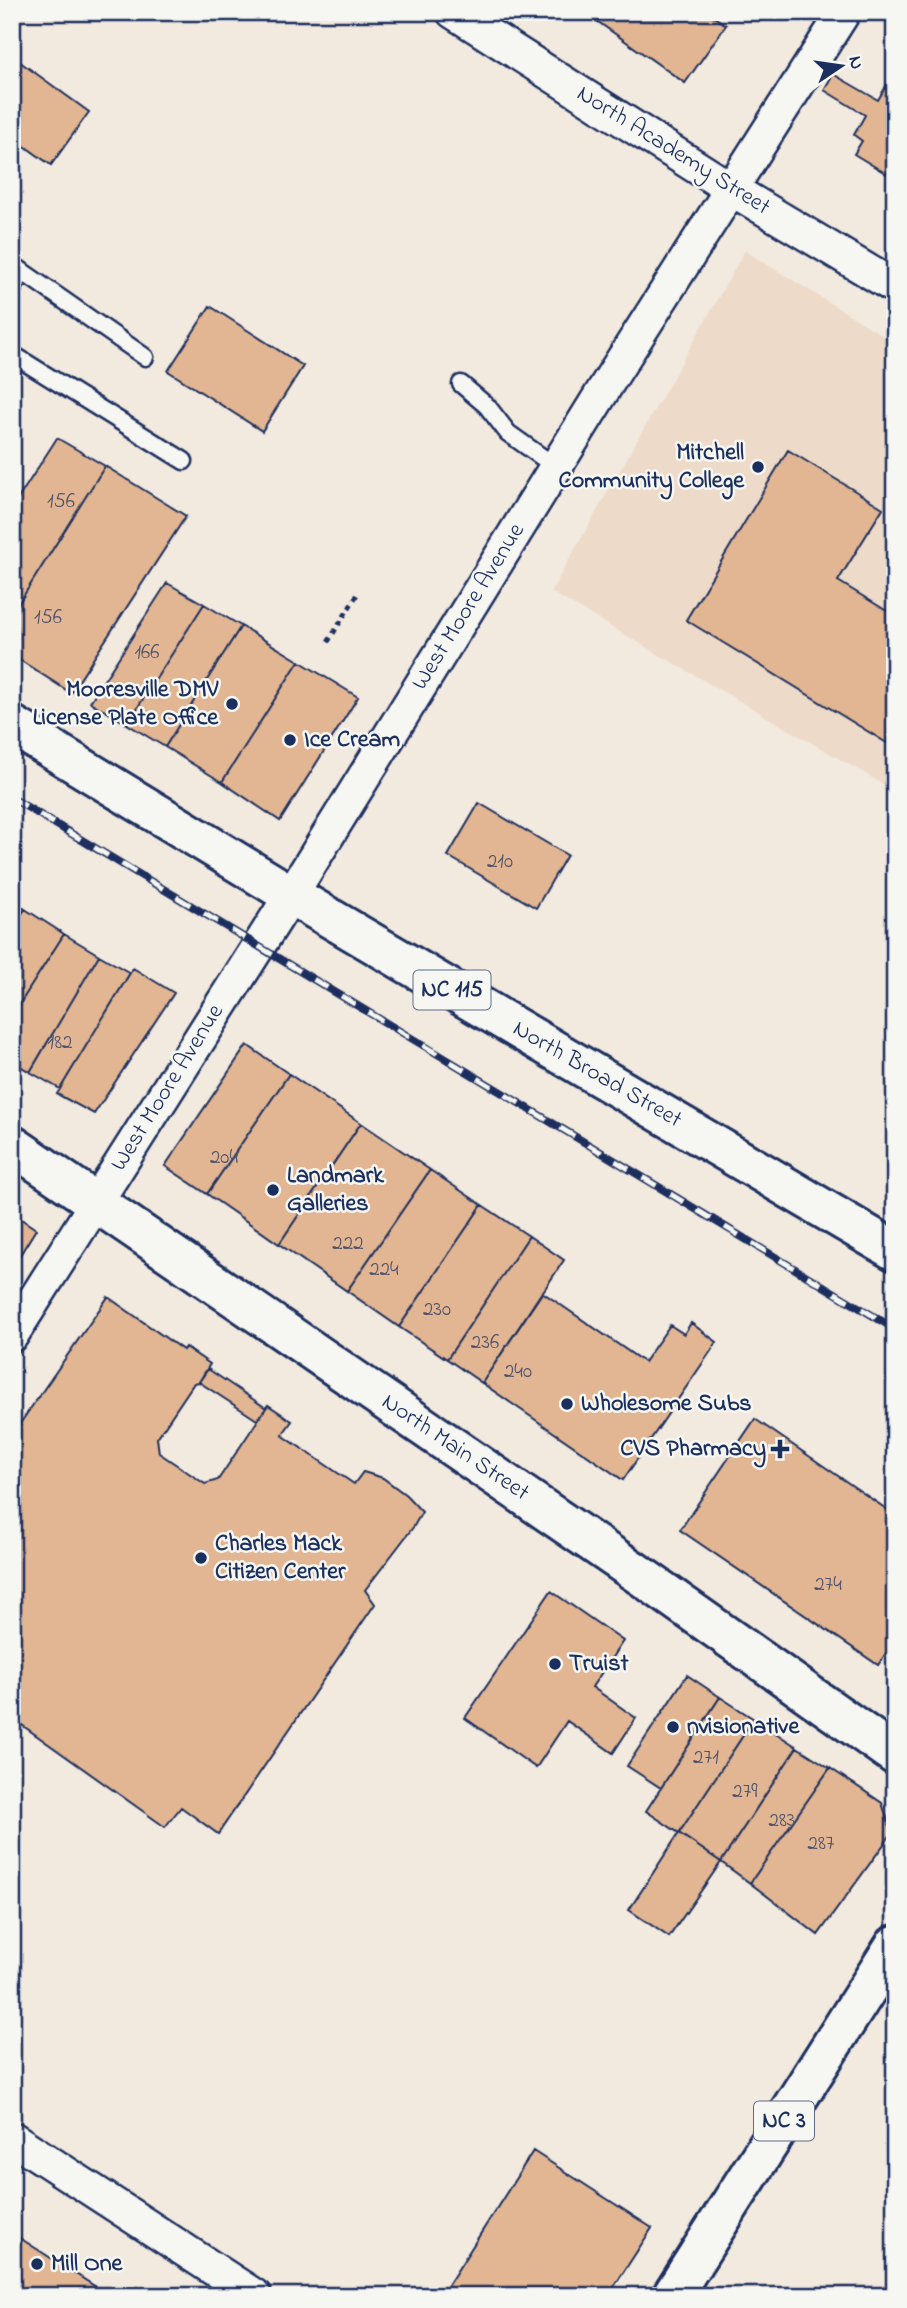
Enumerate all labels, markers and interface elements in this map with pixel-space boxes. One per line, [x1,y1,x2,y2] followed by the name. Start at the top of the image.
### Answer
[806,32,876,102] north arrow
[841,53,870,72] text: N
[569,77,777,226] street label: North Academy Street
[559,436,745,500] place label: Mitchell Community College
[750,459,766,475] marker: Mitchell Community College
[47,487,75,517] house number: 156
[404,516,535,697] street label: West Moore Avenue
[34,603,62,633] house number: 156
[134,638,160,668] house number: 166
[33,673,219,736] place label: Mooresville DMV License Plate Office
[224,696,240,712] marker: Mooresville DMV License Plate Office
[304,723,400,758] place label: Ice Cream
[282,732,298,748] marker: Ice Cream
[487,847,513,877] house number: 210
[414,970,490,1009] road number: NC 115
[103,997,234,1178] street label: West Moore Avenue
[506,1012,688,1138] street label: North Broad Street
[48,1028,73,1058] house number: 182
[210,1143,238,1173] house number: 204
[287,1159,384,1222] place label: Landmark Galleries
[265,1182,281,1198] marker: Landmark Galleries
[332,1229,364,1259] house number: 222
[369,1255,399,1285] house number: 224
[423,1295,451,1325] house number: 230
[471,1328,499,1358] house number: 236
[504,1357,532,1387] house number: 240
[374,1385,536,1511] street label: North Main Street
[581,1387,752,1422] place label: Wholesome Subs
[559,1396,575,1412] marker: Wholesome Subs
[620,1432,766,1468] place label: CVS Pharmacy
[772,1441,788,1457] marker: CVS Pharmacy
[215,1527,346,1590] place label: Charles Mack Citizen Center
[193,1550,209,1566] marker: Charles Mack Citizen Center
[814,1570,842,1600] house number: 274
[569,1647,629,1682] place label: Truist
[547,1656,563,1672] marker: Truist
[687,1710,801,1745] place label: nvisionative
[665,1719,681,1735] marker: nvisionative
[693,1743,719,1773] house number: 271
[732,1777,758,1807] house number: 279
[769,1806,796,1836] house number: 283
[808,1829,835,1859] house number: 287
[754,2102,814,2140] road number: NC 3
[51,2247,124,2282] place label: Mill One
[29,2256,45,2272] marker: Mill One

